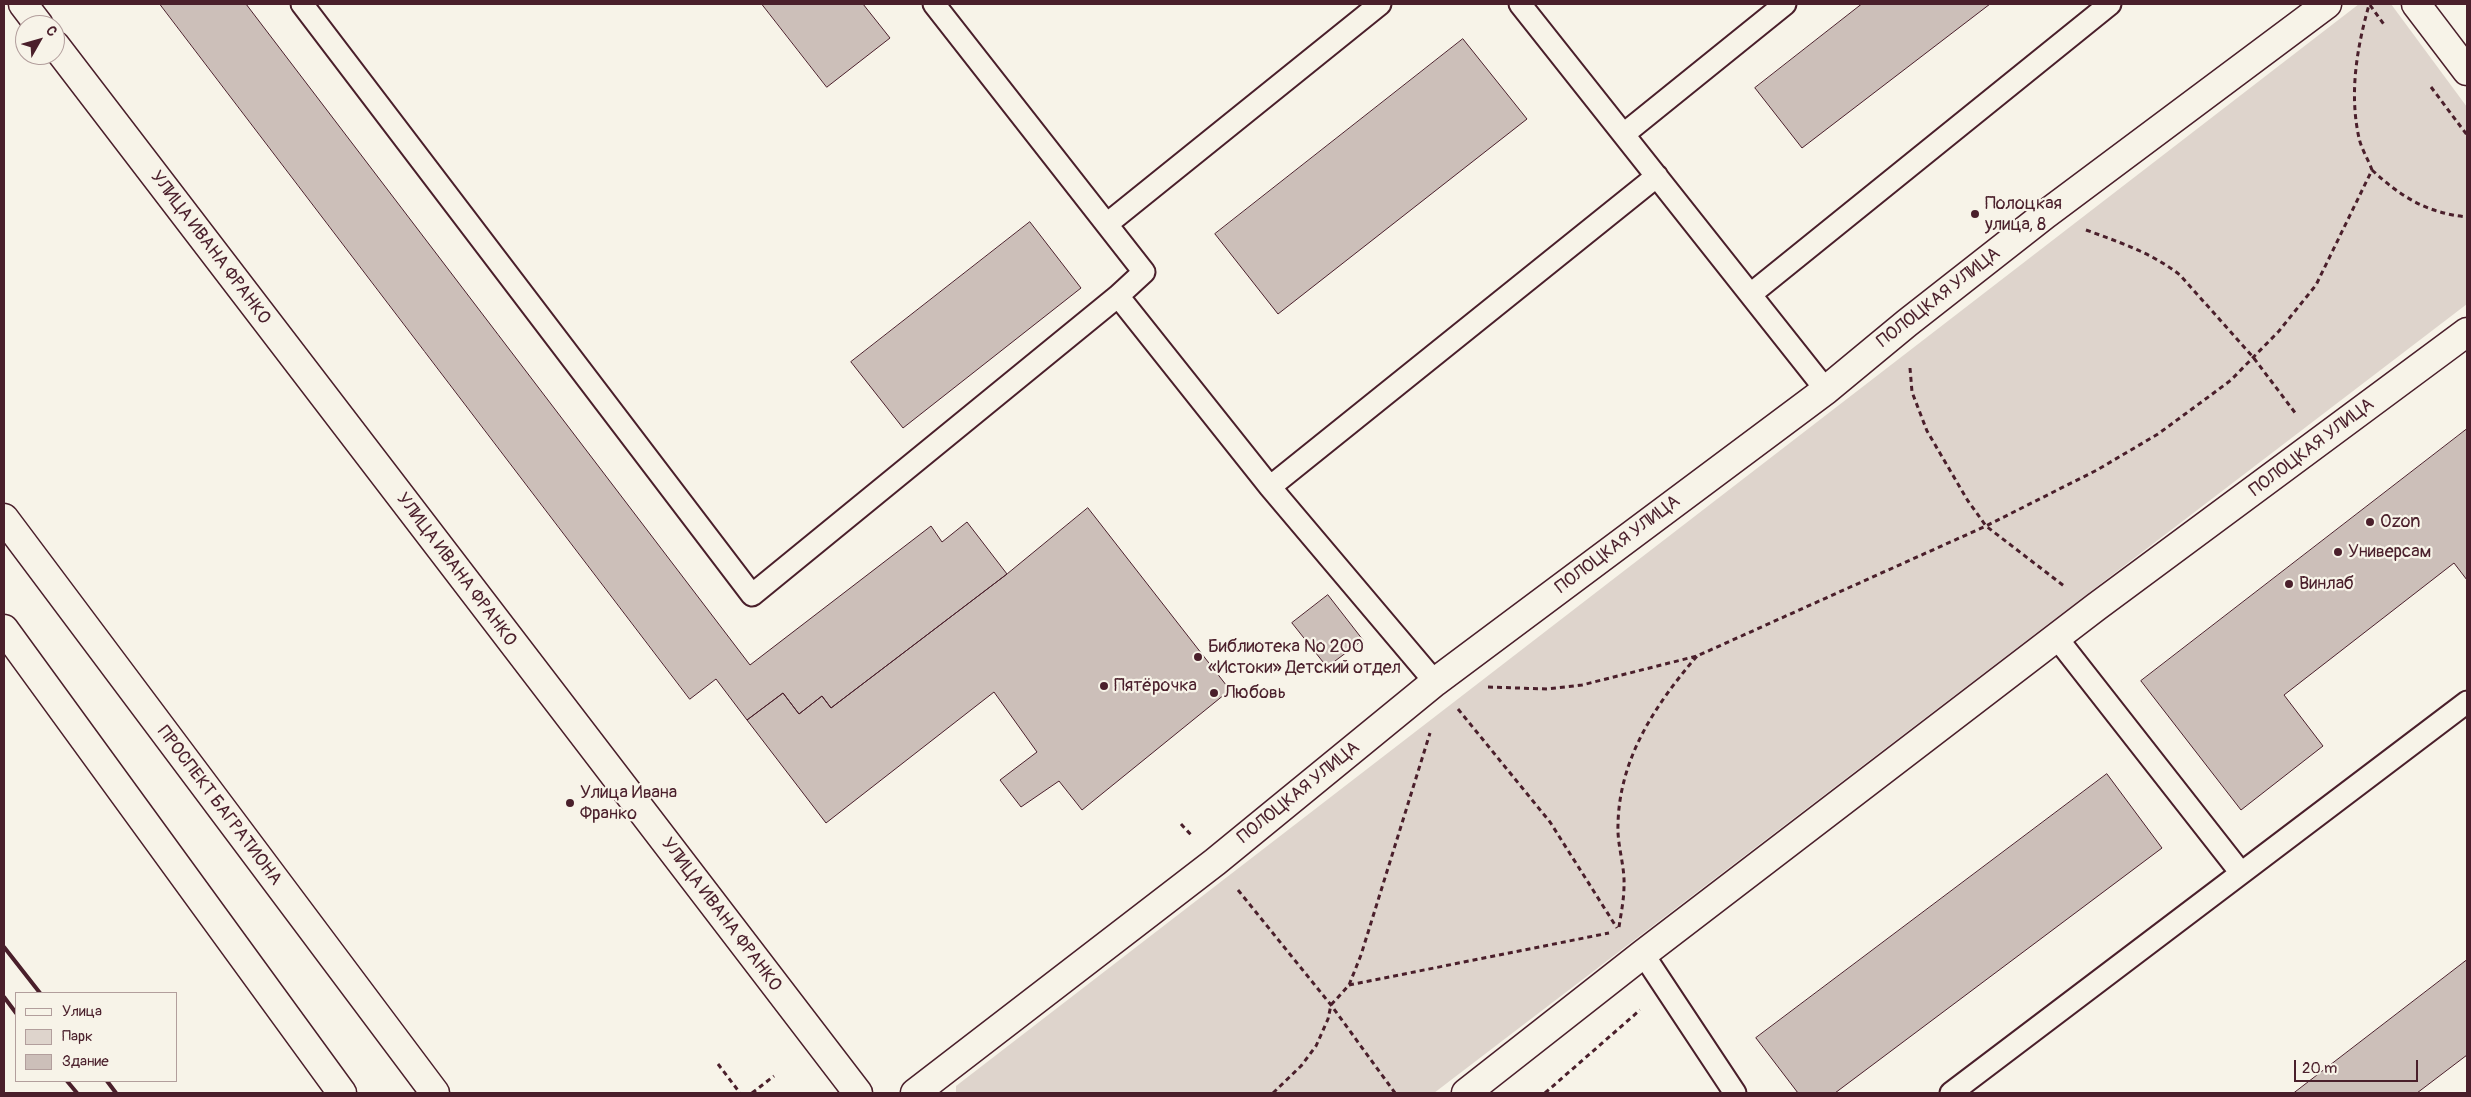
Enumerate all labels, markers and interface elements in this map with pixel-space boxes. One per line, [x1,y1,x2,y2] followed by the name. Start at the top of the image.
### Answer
[15,15,65,65] north arrow
[42,22,61,40] text: С
[145,167,275,329] street label: УЛИЦА ИВАНА ФРАНКО
[1985,193,2062,235] place label: Полоцкая улица, 8
[1969,208,1981,220] marker: Полоцкая улица, 8
[1873,243,2005,353] street label: ПОЛОЦКАЯ УЛИЦА
[2245,394,2379,502] street label: ПОЛОЦКАЯ УЛИЦА
[391,489,521,651] street label: УЛИЦА ИВАНА ФРАНКО
[1551,491,1685,599] street label: ПОЛОЦКАЯ УЛИЦА
[2380,511,2420,533] place label: Ozon
[2364,516,2376,528] marker: Ozon
[2348,541,2431,563] place label: Универсам
[2332,546,2344,558] marker: Универсам
[2299,573,2354,595] place label: Винлаб
[2283,578,2295,590] marker: Винлаб
[1208,636,1401,679] place label: Библиотека № 200 «Истоки» Детский отдел
[1192,651,1204,663] marker: Библиотека № 200 «Истоки» Детский отдел
[1114,675,1197,697] place label: Пятёрочка
[1098,680,1110,692] marker: Пятёрочка
[1224,682,1286,704] place label: Любовь
[1208,687,1220,699] marker: Любовь
[152,722,286,890] street label: ПРОСПЕКТ БАГРАТИОНА
[1234,737,1364,849] street label: ПОЛОЦКАЯ УЛИЦА
[580,782,677,824] place label: Улица Ивана Франко
[564,797,576,809] marker: Улица Ивана Франко
[656,834,786,996] street label: УЛИЦА ИВАНА ФРАНКО
[15,992,178,1082] legend
[62,1002,102,1021] text: Улица
[62,1027,93,1046] text: Парк
[2296,1050,2420,1082] scale bar
[62,1052,109,1071] text: Здание
[2302,1059,2337,1078] text: 20 m

